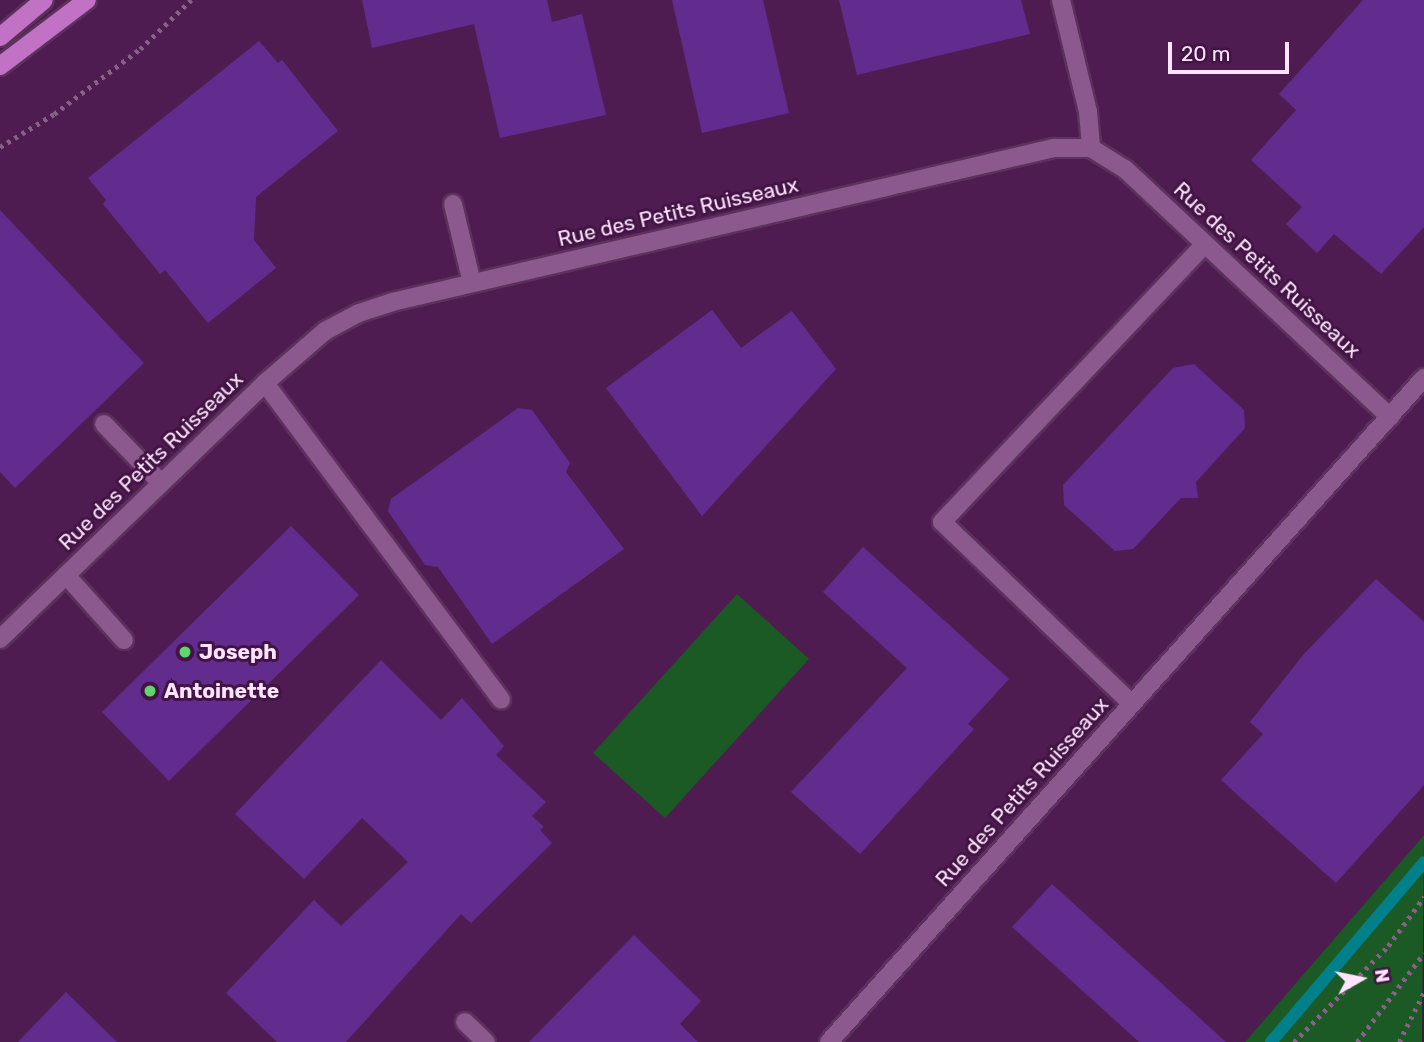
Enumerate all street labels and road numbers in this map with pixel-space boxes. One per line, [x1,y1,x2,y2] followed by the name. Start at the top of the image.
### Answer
[555,172,801,252] street label: Rue des Petits Ruisseaux
[1168,177,1366,363] street label: Rue des Petits Ruisseaux
[54,366,248,556] street label: Rue des Petits Ruisseaux
[930,692,1114,892] street label: Rue des Petits Ruisseaux

